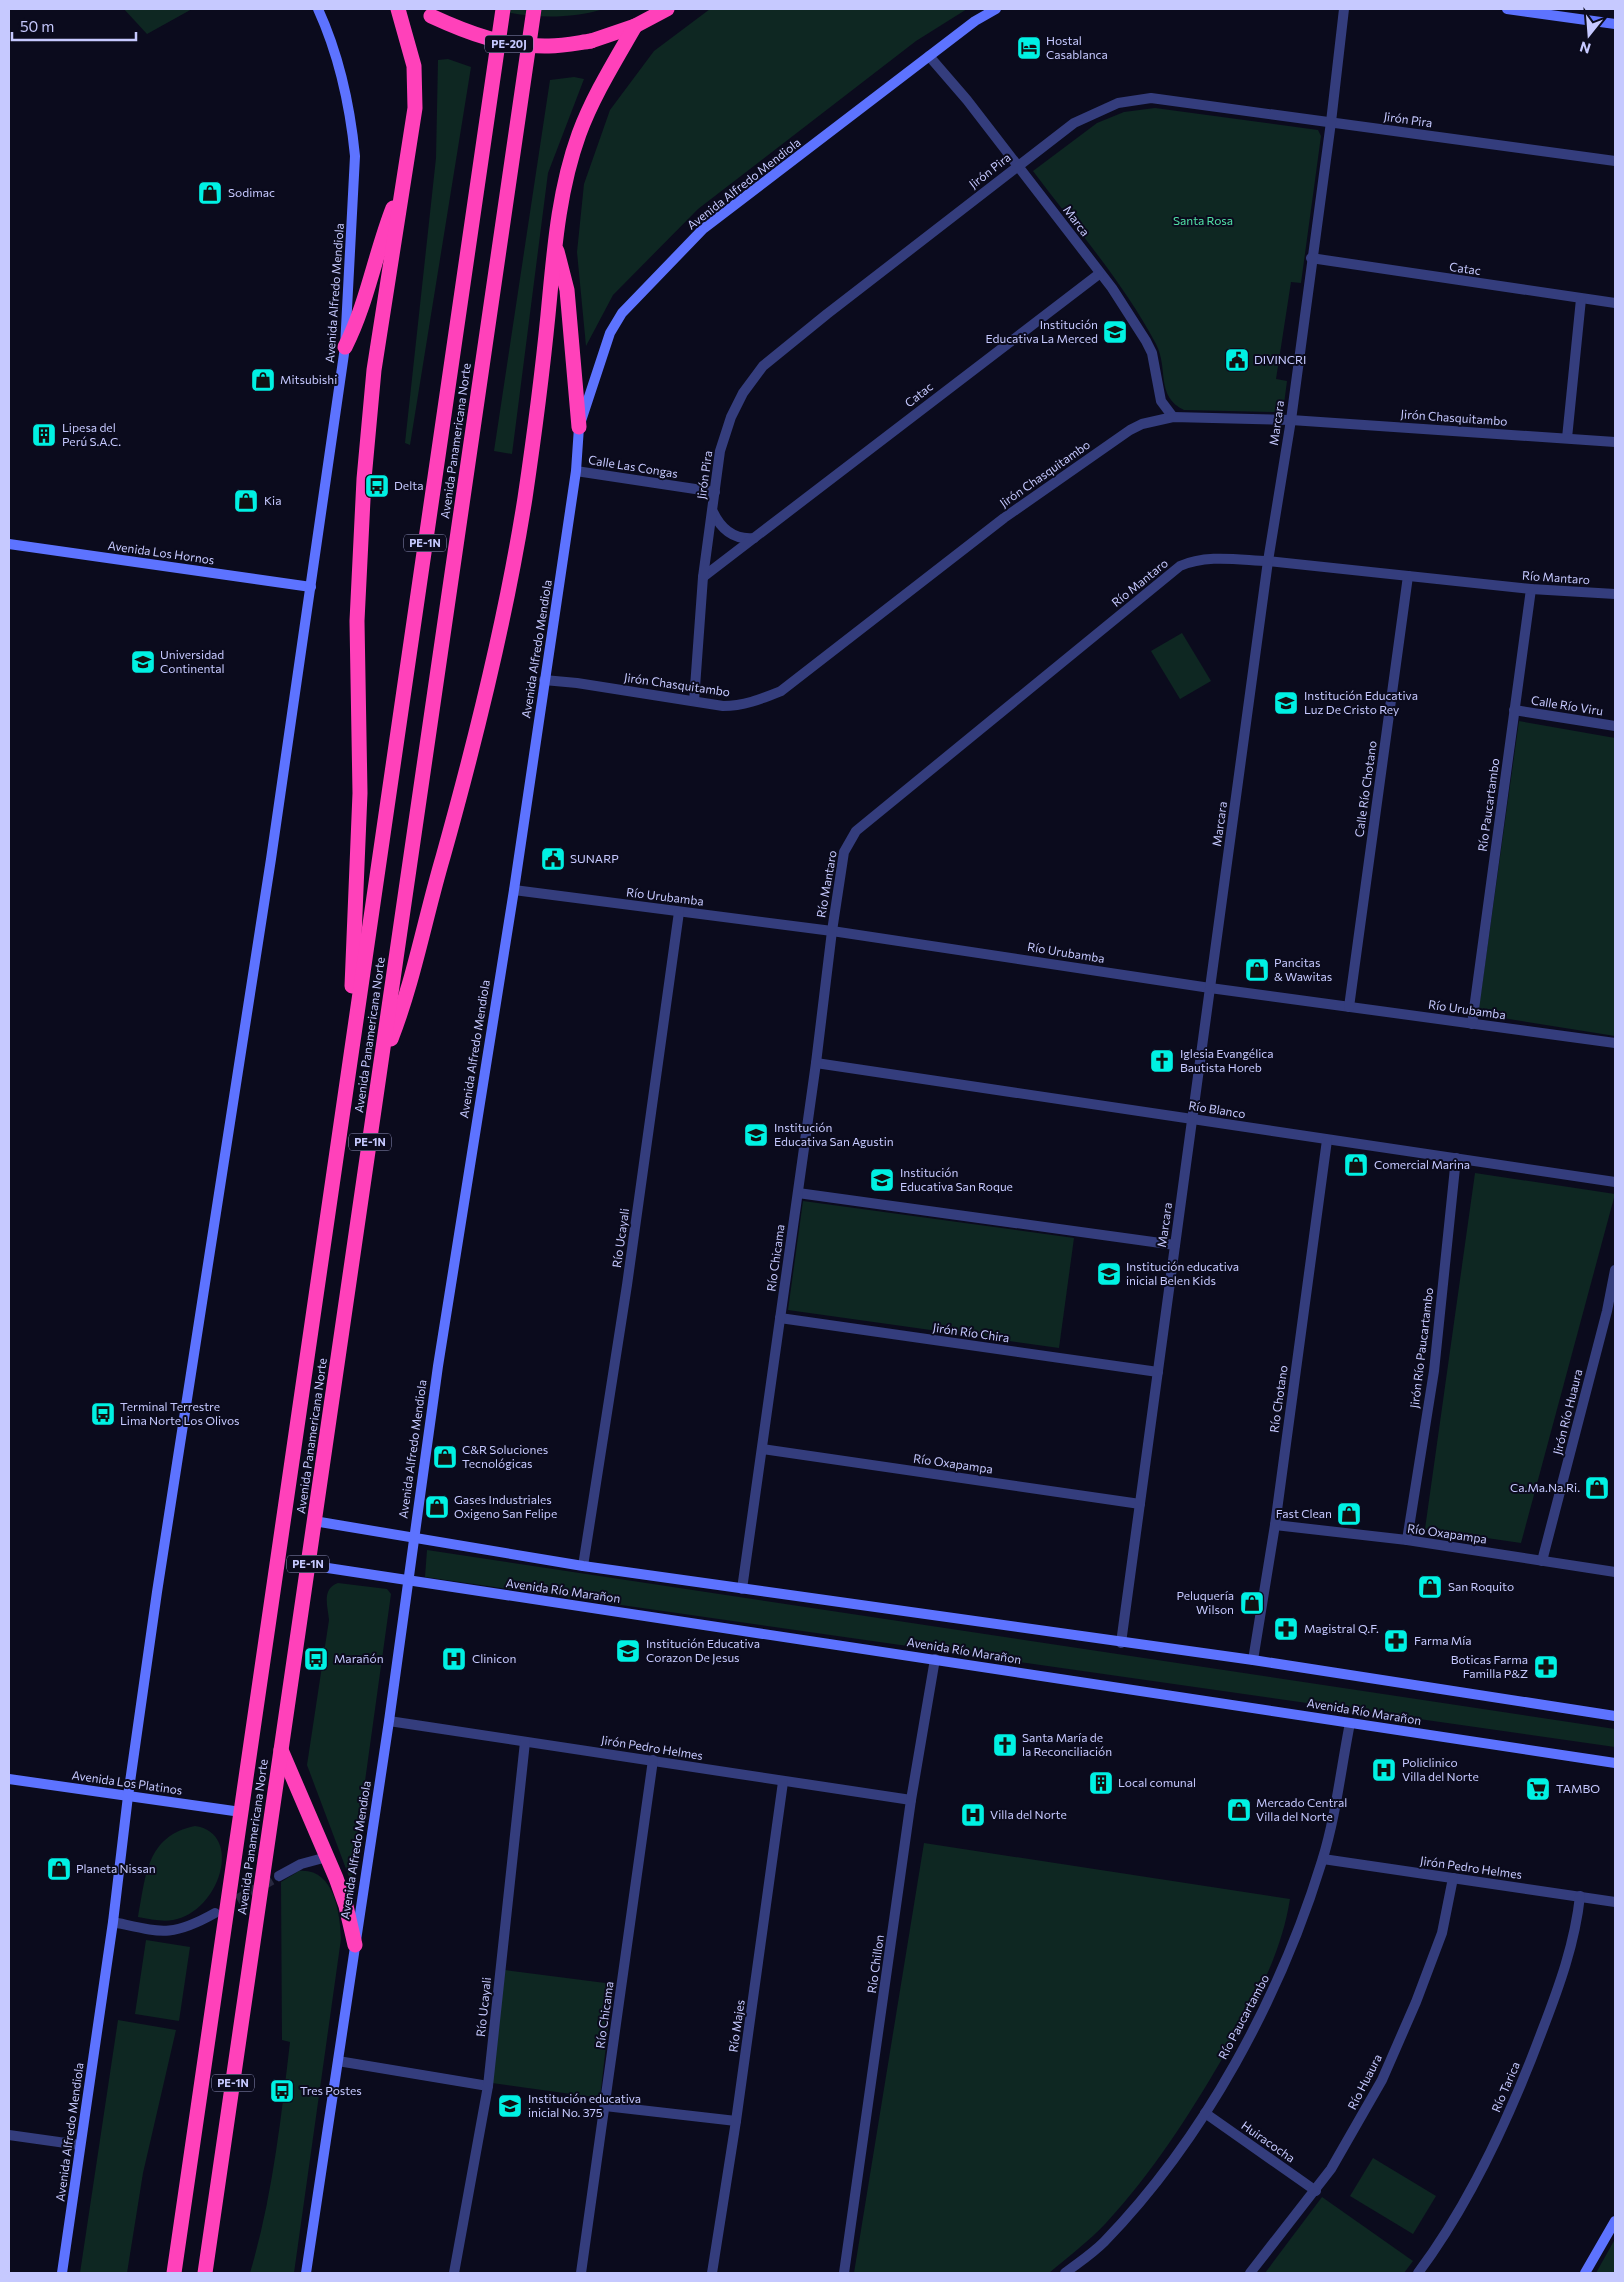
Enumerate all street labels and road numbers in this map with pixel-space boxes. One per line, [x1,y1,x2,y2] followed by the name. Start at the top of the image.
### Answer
[485,36,533,52] road number: PE-20J
[1383,109,1433,130] street label: Jirón Pira
[684,135,803,232] street label: Avenida Alfredo Mendiola
[966,150,1014,192] street label: Jirón Pira
[1061,202,1093,238] street label: Marca
[322,223,346,363] street label: Avenida Alfredo Mendiola
[1448,259,1482,277] street label: Catac
[437,362,473,520] street label: Avenida Panamericana Norte
[902,379,935,409] street label: Catac
[1266,399,1286,446] street label: Marcara
[1400,406,1508,429] street label: Jirón Chasquitambo
[997,437,1093,510] street label: Jirón Chasquitambo
[694,450,715,500] street label: Jirón Pira
[587,452,679,480] street label: Calle Las Congas
[404,534,446,552] road number: PE-1N
[107,538,215,566] street label: Avenida Los Hornos
[1109,555,1170,609] street label: Río Mantaro
[1522,568,1591,586] street label: Río Mantaro
[518,579,554,719] street label: Avenida Alfredo Mendiola
[623,670,731,699] street label: Jirón Chasquitambo
[1530,692,1604,718] street label: Calle Río Viru
[1351,740,1379,838] street label: Calle Río Chotano
[1475,757,1501,852] street label: Río Paucartambo
[1209,800,1229,847] street label: Marcara
[813,849,839,919] street label: Río Mantaro
[626,884,705,908] street label: Río Urubamba
[1027,939,1106,965] street label: Río Urubamba
[351,956,387,1114] street label: Avenida Panamericana Norte
[456,979,492,1119] street label: Avenida Alfredo Mendiola
[1428,997,1507,1021] street label: Río Urubamba
[1188,1098,1247,1120] street label: Río Blanco
[349,1134,391,1150] road number: PE-1N
[1154,1201,1174,1248] street label: Marcara
[609,1207,631,1269] street label: Río Ucayali
[763,1223,787,1292] street label: Río Chicama
[1407,1287,1436,1409] street label: Jirón Río Paucartambo
[932,1320,1010,1345] street label: Jirón Río Chira
[293,1357,329,1515] street label: Avenida Panamericana Norte
[1266,1364,1290,1434] street label: Río Chotano
[1550,1368,1585,1456] street label: Jirón Río Huaura
[395,1379,429,1519] street label: Avenida Alfredo Mendiola
[912,1451,994,1476] street label: Río Oxapampa
[1406,1521,1488,1546] street label: Río Oxapampa
[287,1556,329,1572] road number: PE-1N
[505,1575,621,1605] street label: Avenida Río Marañon
[906,1634,1022,1666] street label: Avenida Río Marañon
[1306,1695,1422,1727] street label: Avenida Río Marañon
[600,1732,704,1763] street label: Jirón Pedro Helmes
[234,1758,270,1916] street label: Avenida Panamericana Norte
[71,1767,183,1797] street label: Avenida Los Platinos
[337,1780,373,1920] street label: Avenida Alfredo Mendiola
[1419,1853,1523,1882] street label: Jirón Pedro Helmes
[864,1934,886,1994] street label: Río Chillon
[1215,1972,1271,2061] street label: Río Paucartambo
[473,1976,493,2037] street label: Río Ucayali
[592,1980,616,2049] street label: Río Chicama
[725,1999,747,2053] street label: Río Majes
[1344,2052,1384,2112] street label: Río Huaura
[1488,2059,1522,2114] street label: Río Tarica
[52,2062,86,2202] street label: Avenida Alfredo Mendiola
[212,2074,254,2092] road number: PE-1N
[1239,2118,1298,2165] street label: Huiracocha

